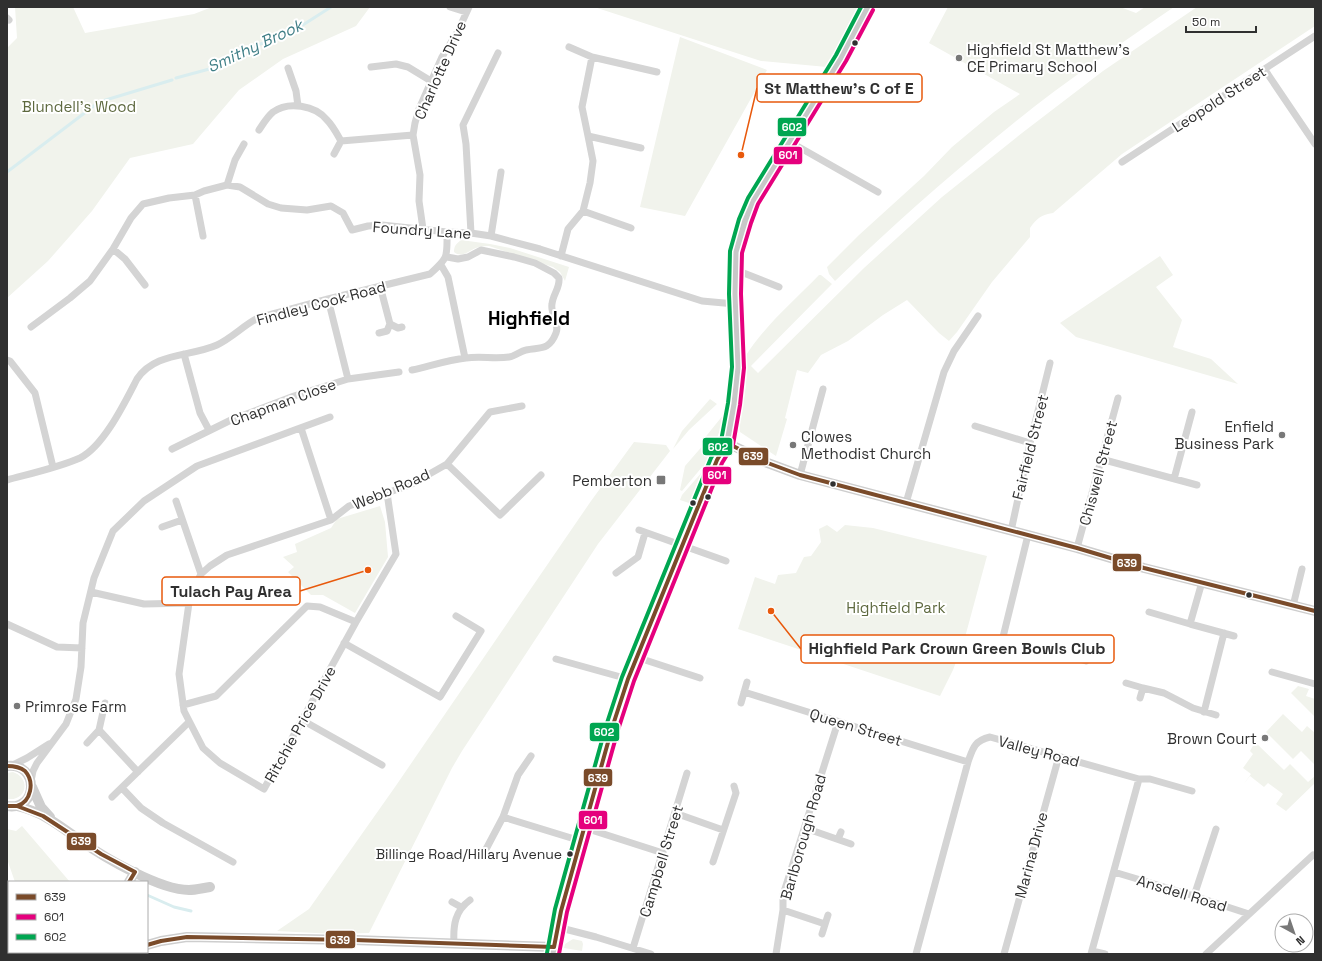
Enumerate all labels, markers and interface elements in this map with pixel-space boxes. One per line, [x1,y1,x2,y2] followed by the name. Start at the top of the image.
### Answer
[1186,8,1256,34] scale bar
[204,14,308,77] water label: Smithy Brook
[1192,14,1220,30] text: 50 m
[410,17,470,122] street label: Charlotte Drive
[850,38,860,48] unlabelled marker
[967,40,1130,76] place label: Highfield St Matthew's CE Primary School
[954,53,964,63] marker: Highfield St Matthew's CE Primary School
[1168,62,1270,136] street label: Leopold Street
[757,74,922,102] callout: St Matthew's C of E
[764,78,914,99] text: St Matthew's C of E
[22,97,136,116] park label: Blundell's Wood
[777,117,807,137] line badge: 602
[782,120,803,134] text: 602
[773,146,803,165] line badge: 601
[779,148,797,162] text: 601
[372,217,472,243] street label: Foundry Lane
[254,277,388,329] street label: Findley Cook Road
[488,306,570,331] district label: Highfield
[228,374,339,430] street label: Chapman Close
[1008,392,1052,502] street label: Fairfield Street
[1174,417,1274,453] place label: Enfield Business Park
[1075,418,1121,528] street label: Chiswell Street
[801,427,931,463] place label: Clowes Methodist Church
[1277,430,1287,440] marker: Enfield Business Park
[702,437,733,456] line badge: 602
[708,440,729,454] text: 602
[788,440,798,450] marker: Clowes Methodist Church
[738,447,769,466] line badge: 639
[743,449,763,463] text: 639
[350,464,432,514] street label: Webb Road
[702,466,732,485] line badge: 601
[708,468,726,482] text: 601
[572,471,652,490] place label: Pemberton
[655,474,667,486] marker: Pemberton
[828,479,838,489] unlabelled marker
[703,492,713,502] unlabelled marker
[688,498,698,508] unlabelled marker
[1112,553,1142,572] line badge: 639
[1117,556,1137,570] text: 639
[162,577,300,605] callout: Tulach Pay Area
[170,581,292,602] text: Tulach Pay Area
[1244,590,1254,600] unlabelled marker
[846,598,946,617] park label: Highfield Park
[801,635,1114,663] callout: Highfield Park Crown Green Bowls Club
[808,638,1106,659] text: Highfield Park Crown Green Bowls Club
[260,662,340,786] street label: Ritchie Price Drive
[25,697,127,716] place label: Primrose Farm
[12,701,22,711] marker: Primrose Farm
[807,704,905,750] street label: Queen Street
[589,722,620,742] line badge: 602
[594,725,615,739] text: 602
[1167,729,1257,748] place label: Brown Court
[996,731,1082,771] street label: Valley Road
[1260,733,1270,743] marker: Brown Court
[583,768,613,787] line badge: 639
[588,771,608,785] text: 639
[776,772,830,902] street label: Barlborough Road
[635,802,687,919] street label: Campbell Street
[578,810,608,830] line badge: 601
[1010,810,1052,900] street label: Marina Drive
[584,813,602,827] text: 601
[66,832,97,851] line badge: 639
[71,834,91,848] text: 639
[376,845,562,863] place label: Billinge Road/Hillary Avenue
[565,849,575,859] marker: Billinge Road/Hillary Avenue
[1135,870,1229,916] street label: Ansdell Road
[8,881,148,953] legend
[44,889,66,905] text: 639
[44,909,64,925] text: 601
[1274,913,1314,953] north arrow
[44,929,66,945] text: 602
[325,930,356,949] line badge: 639
[330,933,350,947] text: 639
[1293,933,1308,948] text: N

